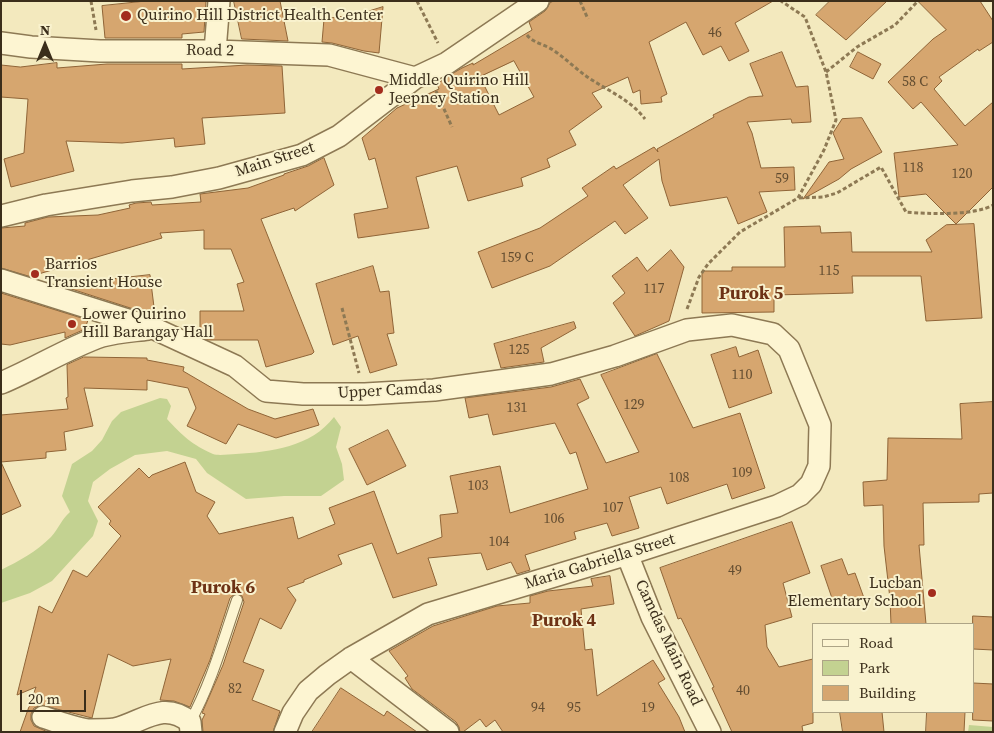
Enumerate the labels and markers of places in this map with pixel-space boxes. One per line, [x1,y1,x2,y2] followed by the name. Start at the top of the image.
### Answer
[137,6,383,26] place label: Quirino Hill District Health Center
[119,9,133,23] marker: Quirino Hill District Health Center
[389,71,529,109] place label: Middle Quirino Hill Jeepney Station
[373,84,385,96] marker: Middle Quirino Hill Jeepney Station
[45,255,162,293] place label: Barrios Transient House
[29,268,41,280] marker: Barrios Transient House
[82,305,213,343] place label: Lower Quirino Hill Barangay Hall
[66,318,78,330] marker: Lower Quirino Hill Barangay Hall
[788,574,922,612] place label: Lucban Elementary School
[926,587,938,599] marker: Lucban Elementary School

